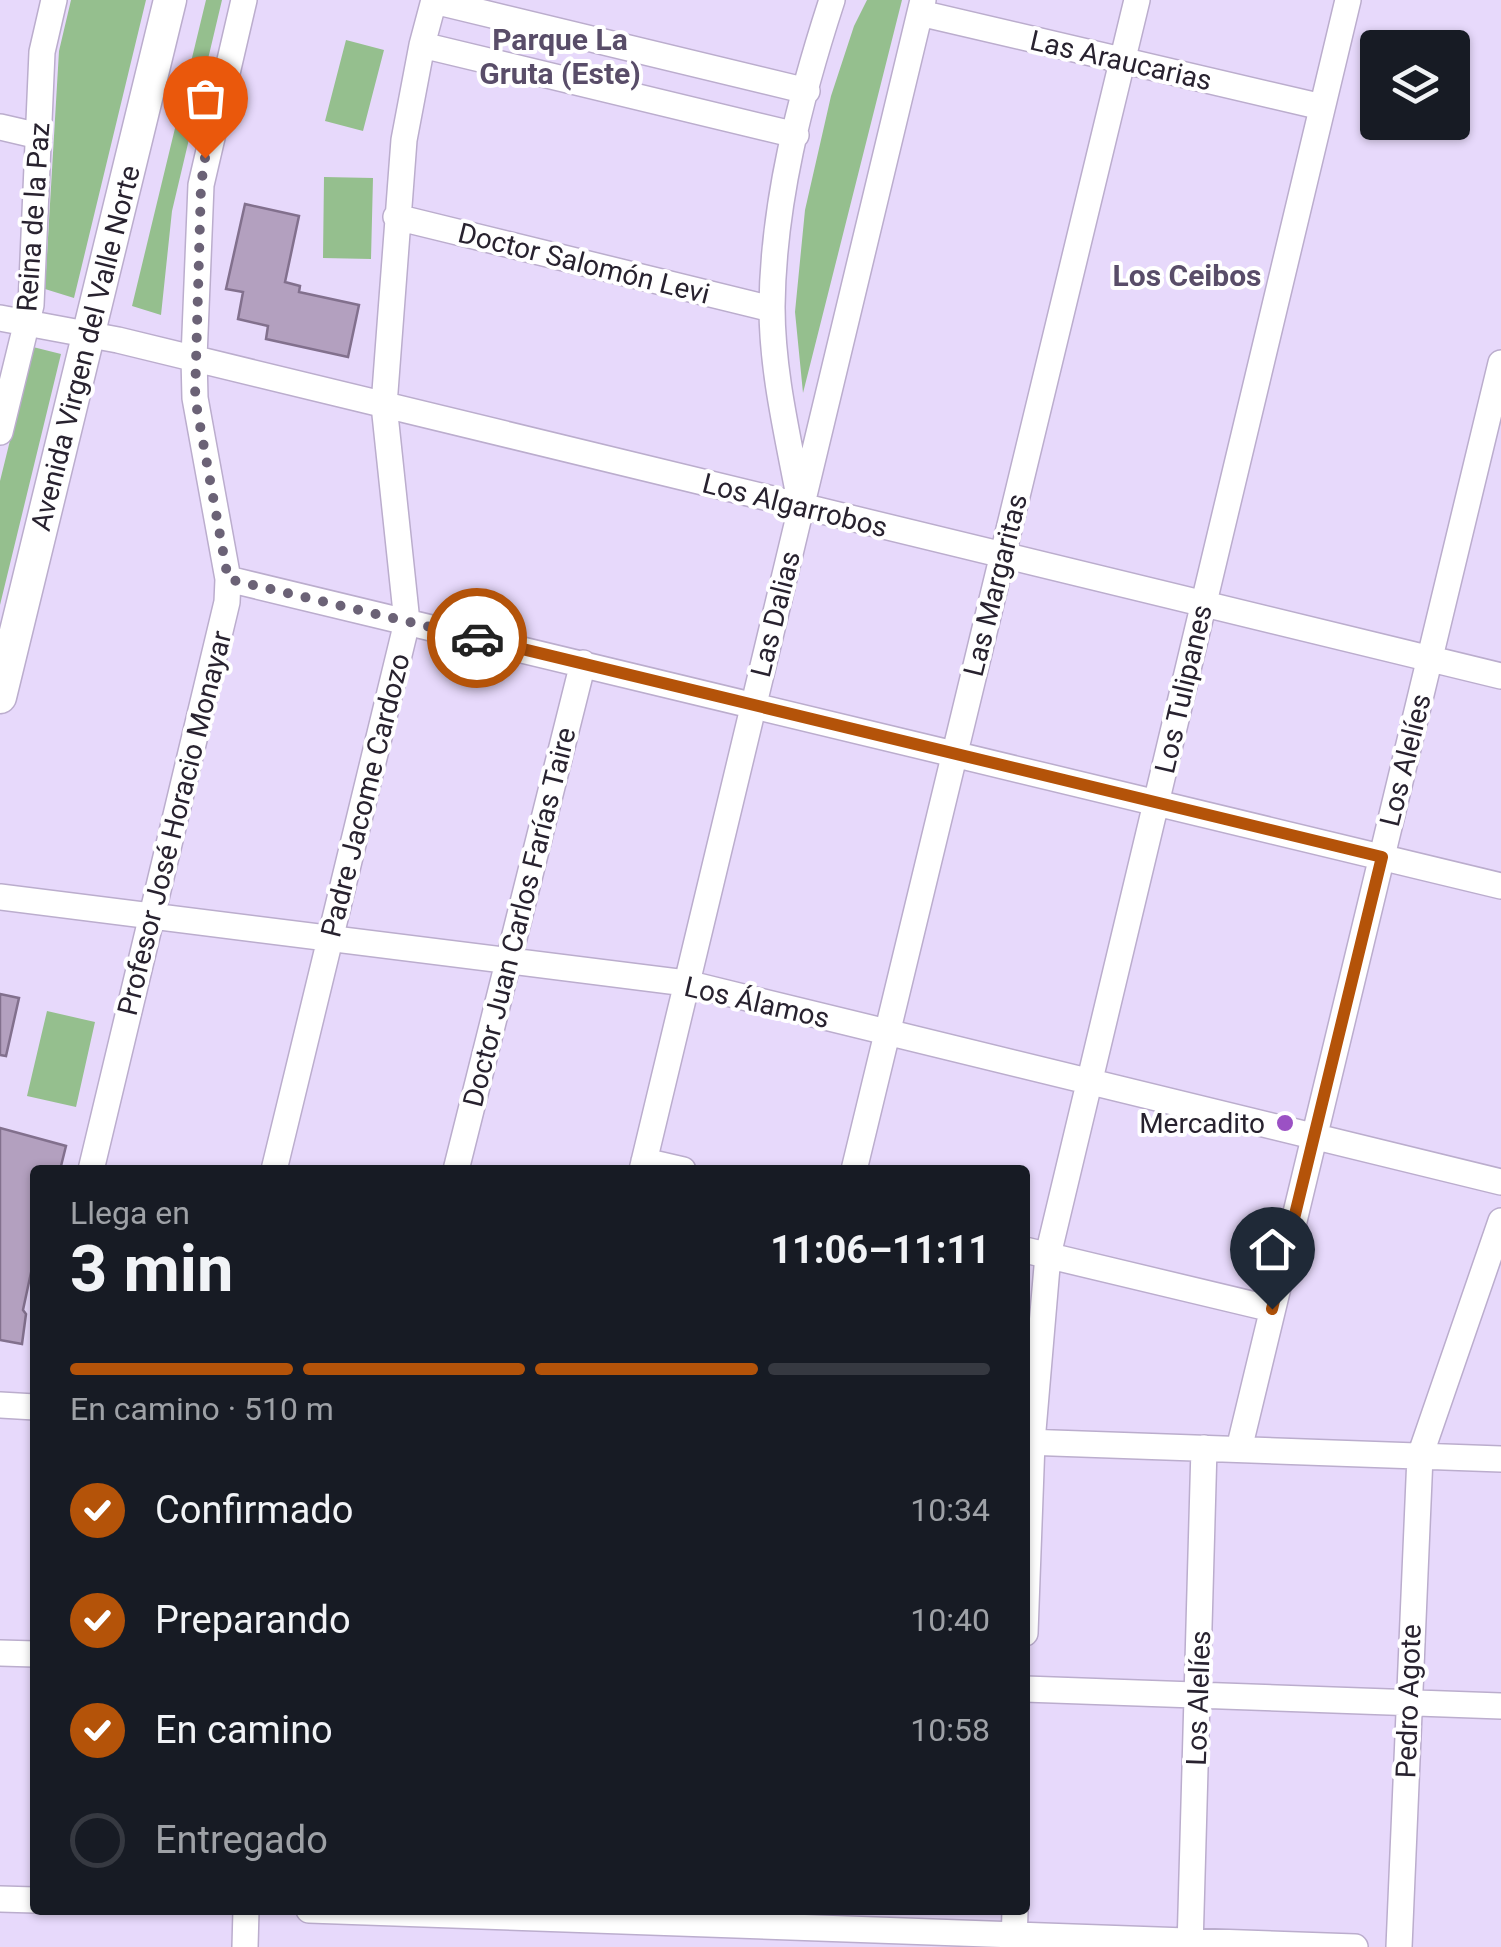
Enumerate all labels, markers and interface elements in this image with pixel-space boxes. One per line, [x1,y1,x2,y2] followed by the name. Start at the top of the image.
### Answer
[479,22,641,91] district label: Parque La Gruta (Este)
[1027,24,1215,97] street label: Las Araucarias
[1360,30,1470,140] map controls
[1360,30,1470,140] button: layers
[163,56,248,159] pin
[178,71,233,126] icon: bag
[10,121,57,313] street label: Reina de la Paz
[24,162,147,534] street label: Avenida Virgen del Valle Norte
[455,216,713,311] street label: Doctor Salomón Levi
[1112,258,1262,293] district label: Los Ceibos
[699,467,891,544] street label: Los Algarrobos
[957,491,1034,680] street label: Las Margaritas
[744,548,807,681] street label: Las Dalias
[427,588,527,688] courier
[1148,602,1219,777] street label: Los Tulipanes
[450,611,505,666] icon: car
[111,627,238,1019] street label: Profesor José Horacio Monayar
[314,650,417,940] street label: Padre Jacome Cardozo
[1373,690,1438,830] street label: Los Alelíes
[456,724,583,1110] street label: Doctor Juan Carlos Farías Taire
[681,970,833,1035] street label: Los Álamos
[1139,1107,1265,1140] place label: Mercadito
[1274,1112,1296,1134] marker: Mercadito
[70,1194,190,1232] text: Llega en
[1230,1207,1315,1310] pin
[1245,1222,1300,1277] icon: home
[770,1228,990,1272] text: 11:06–11:11
[70,1231,233,1307] text: 3 min
[70,1390,334,1428] text: En camino · 510 m
[70,1483,125,1538] icon: check
[155,1488,353,1532] text: Confirmado
[910,1491,990,1529] text: 10:34
[70,1593,125,1648] icon: check
[155,1598,351,1642] text: Preparando
[910,1601,990,1639] text: 10:40
[1389,1623,1428,1779] street label: Pedro Agote
[1180,1630,1217,1766] street label: Los Alelíes
[70,1703,125,1758] icon: check
[155,1708,333,1752] text: En camino
[910,1711,990,1749] text: 10:58
[155,1818,328,1862] text: Entregado

